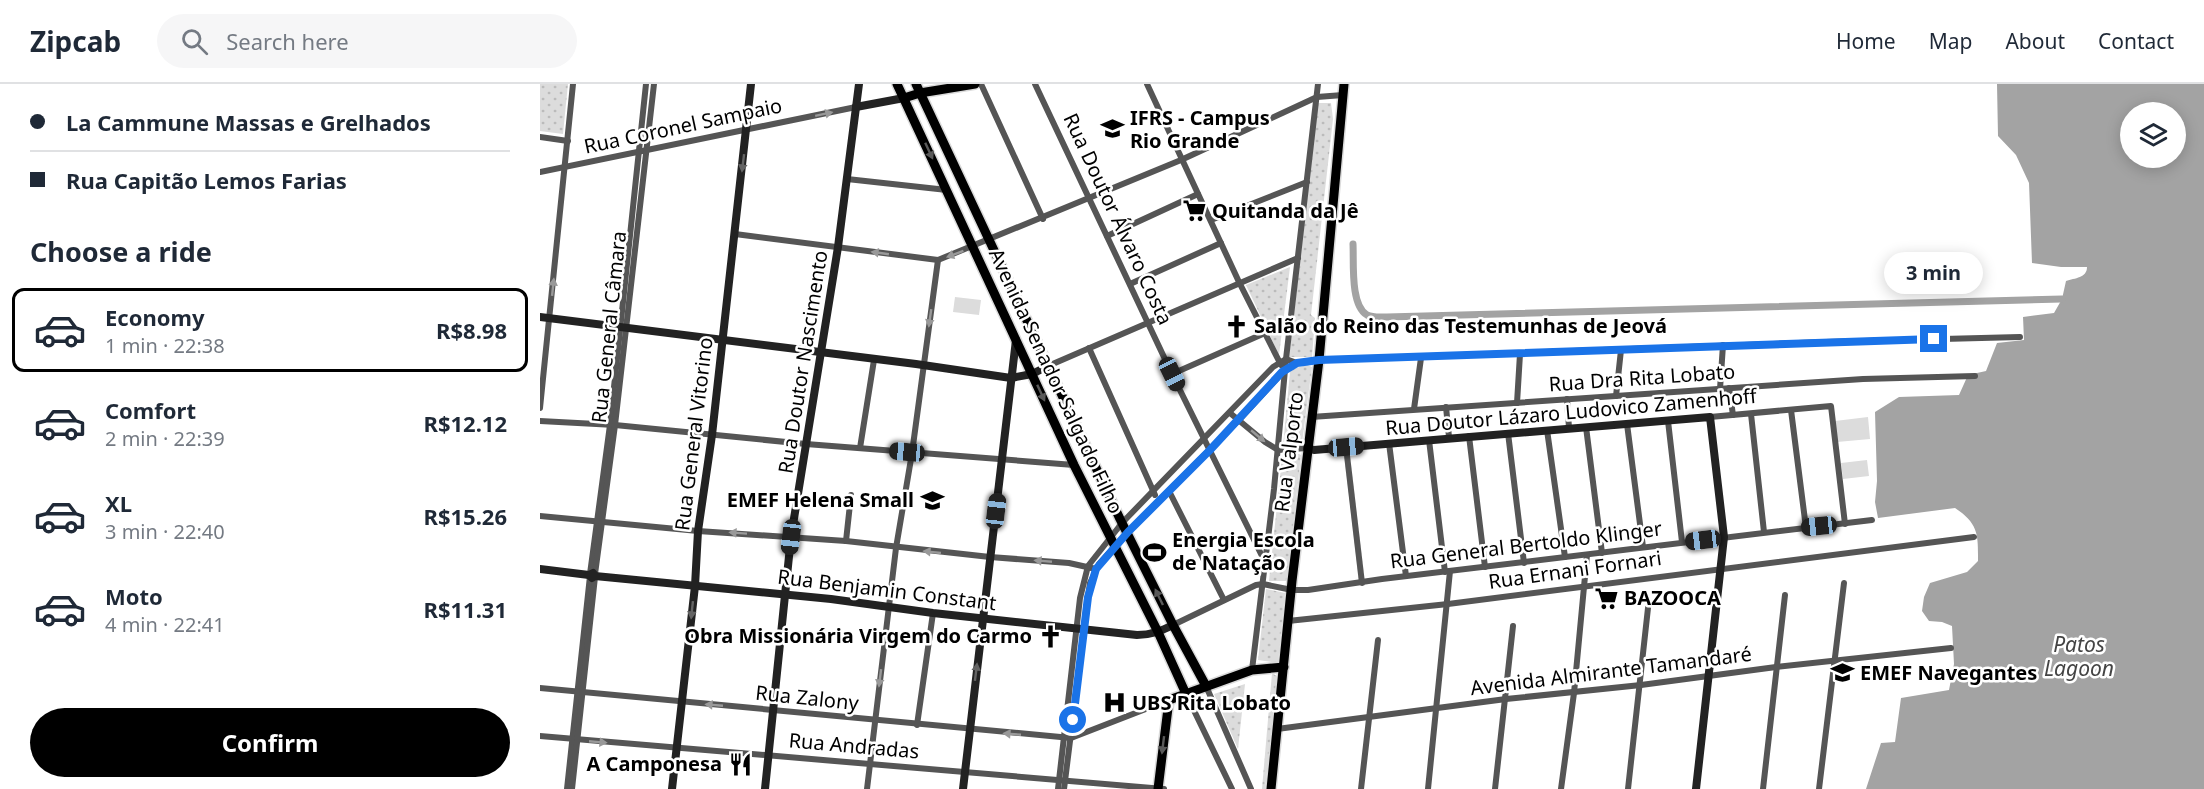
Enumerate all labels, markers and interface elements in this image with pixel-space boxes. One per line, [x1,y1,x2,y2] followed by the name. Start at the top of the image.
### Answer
[157,14,577,68] search box
[30,22,121,60] text: Zipcab
[178,25,211,58] icon: search
[226,26,349,56] text: Search here
[1836,27,1896,55] text: Home
[1929,27,1972,55] text: Map
[2005,27,2065,55] text: About
[2098,27,2174,55] text: Contact
[581,91,784,160] street label: Rua Coronel Sampaio
[2120,102,2186,168] map controls
[2120,102,2186,168] button: layers
[1130,104,1270,154] place label: IFRS - Campus Rio Grande
[66,107,431,137] text: La Cammune Massas e Grelhados
[814,109,833,118] one-way arrow
[1058,109,1179,329] street label: Rua Doutor Álvaro Costa
[1099,116,1125,142] school or university icon: IFRS - Campus Rio Grande
[924,143,933,160] one-way arrow
[738,154,748,173] one-way arrow
[66,165,347,195] text: Rua Capitão Lemos Farias
[1212,197,1359,224] place label: Quitanda da Jê
[1181,198,1207,224] supermarket icon: Quitanda da Jê
[585,230,632,424] street label: Rua General Câmara
[30,233,212,270] text: Choose a ride
[983,244,1130,518] street label: Avenida Senador Salgado Filho
[772,248,833,475] street label: Rua Doutor Nascimento
[870,248,889,257] one-way arrow
[946,250,964,259] one-way arrow
[1884,252,1984,294] callout: 3 min
[1906,259,1961,286] text: 3 min
[548,278,558,297] one-way arrow
[105,302,204,332] text: Economy
[33,303,87,357] icon: car
[925,309,934,328] one-way arrow
[1254,312,1667,339] place label: Salão do Reino das Testemunhas de Jeová
[1223,313,1249,339] church icon: Salão do Reino das Testemunhas de Jeová
[436,315,507,345] text: R$8.98
[1920,325,1947,352] route end
[105,332,225,359] text: 1 min · 22:38
[668,336,719,532] street label: Rua General Vitorino
[1156,354,1188,394] car
[1548,358,1736,397] street label: Rua Dra Rita Lobato
[1384,382,1759,441] street label: Rua Doutor Lázaro Ludovico Zamenhoff
[1036,385,1046,403] one-way arrow
[1268,390,1309,514] street label: Rua Valporto
[105,395,196,425] text: Comfort
[33,396,87,450] icon: car
[423,408,507,438] text: R$12.12
[105,425,225,452] text: 2 min · 22:39
[1250,429,1265,442] one-way arrow
[1327,436,1365,458] car
[888,441,926,463] car
[727,486,914,513] place label: EMEF Helena Small
[919,487,945,513] school or university icon: EMEF Helena Small
[105,488,132,518] text: XL
[33,489,87,543] icon: car
[985,492,1007,530] car
[423,501,507,531] text: R$15.26
[1388,514,1663,575] street label: Rua General Bertoldo Klinger
[1800,515,1838,537] car
[105,518,225,545] text: 3 min · 22:40
[780,518,802,556] car
[1172,526,1315,576] place label: Energia Escola de Natação
[728,529,747,538] one-way arrow
[1684,529,1722,551] car
[1141,539,1167,565] sports icon: Energia Escola de Natação
[1487,544,1663,595] street label: Rua Ernani Fornari
[922,547,941,557] one-way arrow
[1034,557,1053,566] one-way arrow
[776,563,998,616] street label: Rua Benjamin Constant
[105,581,163,611] text: Moto
[33,582,87,636] icon: car
[1624,584,1721,611] place label: BAZOOCA
[1593,585,1619,611] supermarket icon: BAZOOCA
[1155,589,1164,606] one-way arrow
[423,594,507,624] text: R$11.31
[687,601,697,620] one-way arrow
[105,611,225,638] text: 4 min · 22:41
[684,622,1032,649] place label: Obra Missionária Virgem do Carmo
[1037,623,1063,649] church icon: Obra Missionária Virgem do Carmo
[2044,630,2114,682] water label: Patos Lagoon
[1469,640,1753,701] street label: Avenida Almirante Tamandaré
[1860,659,2037,686] place label: EMEF Navegantes
[1829,660,1855,686] school or university icon: EMEF Navegantes
[972,662,981,681] one-way arrow
[876,668,885,687] one-way arrow
[754,679,861,716] street label: Rua Zalony
[1132,689,1291,716] place label: UBS Rita Lobato
[1101,690,1127,716] hospital icon: UBS Rita Lobato
[704,700,723,710] one-way arrow
[1059,706,1086,733] route start
[30,708,510,777] button: Confirm
[788,726,920,765] street label: Rua Andradas
[1003,729,1022,739] one-way arrow
[1159,735,1168,754] one-way arrow
[589,737,608,746] one-way arrow
[587,750,722,777] place label: A Camponesa
[727,751,753,777] restaurant icon: A Camponesa

